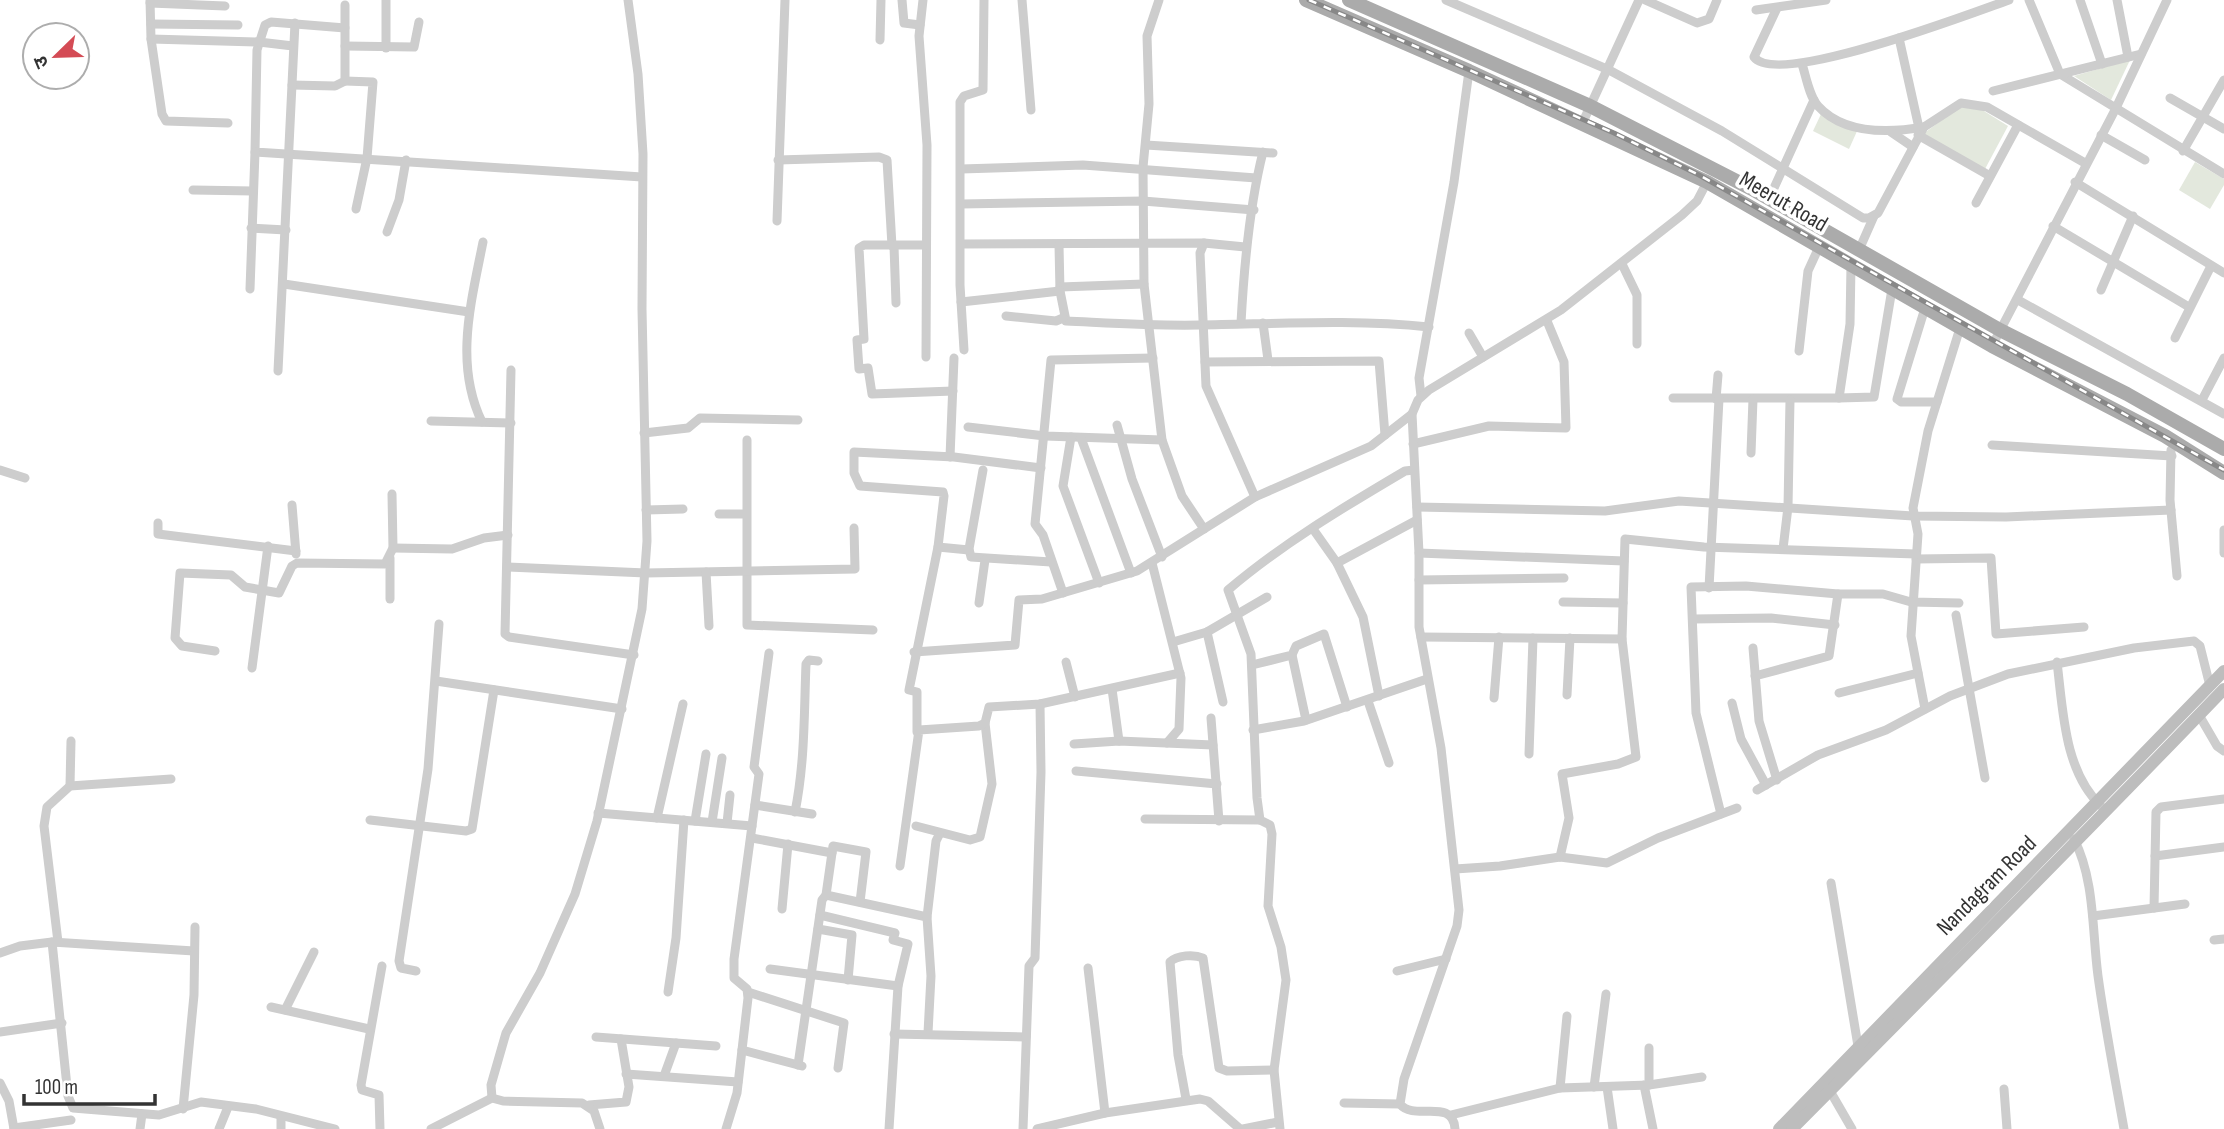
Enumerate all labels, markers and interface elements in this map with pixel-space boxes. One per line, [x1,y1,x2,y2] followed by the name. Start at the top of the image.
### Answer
[21,21,91,91] north arrow
[29,52,54,72] text: उ
[1734,165,1833,238] street label: Meerut Road
[1931,830,2043,942] street label: Nandagram Road
[24,1062,156,1106] scale bar
[35,1075,78,1100] text: 100 m

